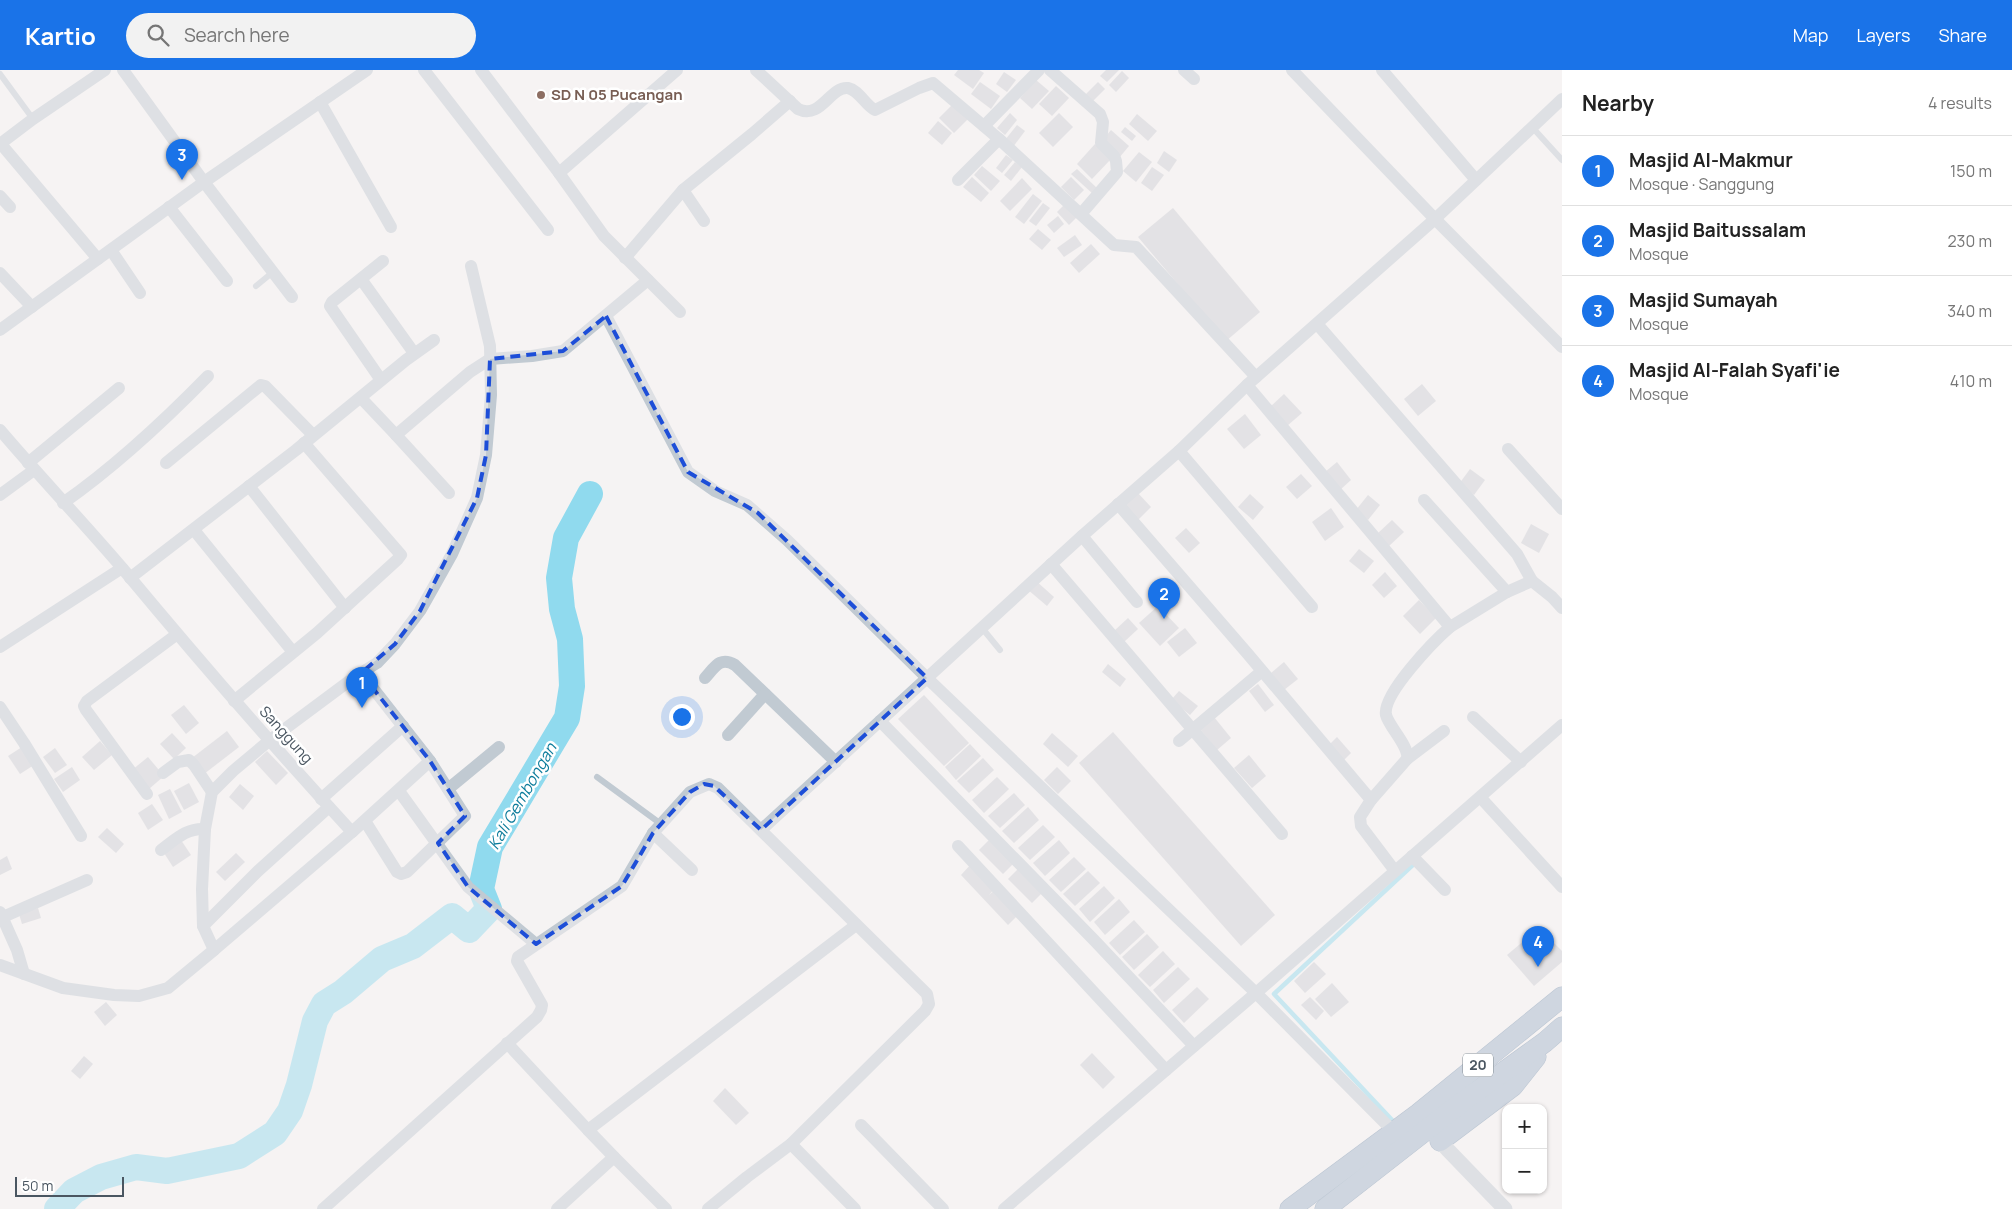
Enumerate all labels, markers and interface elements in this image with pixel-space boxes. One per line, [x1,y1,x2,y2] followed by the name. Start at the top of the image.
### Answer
[126,13,476,58] search box
[25,19,96,52] text: Kartio
[144,21,172,49] icon: search
[184,22,290,48] text: Search here
[1793,23,1828,47] text: Map
[1856,23,1910,47] text: Layers
[1938,23,1987,47] text: Share
[551,84,683,105] place label: SD N 05 Pucangan
[535,89,547,101] marker: SD N 05 Pucangan
[1582,89,1654,117] text: Nearby
[1928,92,1992,114] text: 4 results
[166,139,198,180] pin: 3
[1629,147,1793,173] text: Masjid Al-Makmur
[1594,160,1602,182] text: 1
[1950,160,1992,182] text: 150 m
[1629,173,1774,195] text: Mosque · Sanggung
[1629,217,1806,243] text: Masjid Baitussalam
[1593,230,1603,252] text: 2
[1948,230,1992,252] text: 230 m
[1629,243,1689,265] text: Mosque
[1629,287,1778,313] text: Masjid Sumayah
[1593,300,1603,322] text: 3
[1947,300,1992,322] text: 340 m
[1629,313,1689,335] text: Mosque
[1629,357,1840,383] text: Masjid Al-Falah Syafi'ie
[1593,370,1603,392] text: 4
[1950,370,1992,392] text: 410 m
[1629,383,1689,405] text: Mosque
[1148,578,1180,619] pin: 2
[346,667,378,708] pin: 1
[255,701,318,768] street label: Sanggung
[669,704,695,730] your location
[483,738,562,853] water label: Kali Gembongan
[1522,926,1554,967] pin: 4
[1463,1054,1493,1076] road number: 20
[1502,1104,1547,1194] map controls
[1502,1104,1547,1149] button: +
[1502,1149,1547,1194] button: −
[15,1174,124,1197] scale bar
[22,1176,53,1195] text: 50 m

